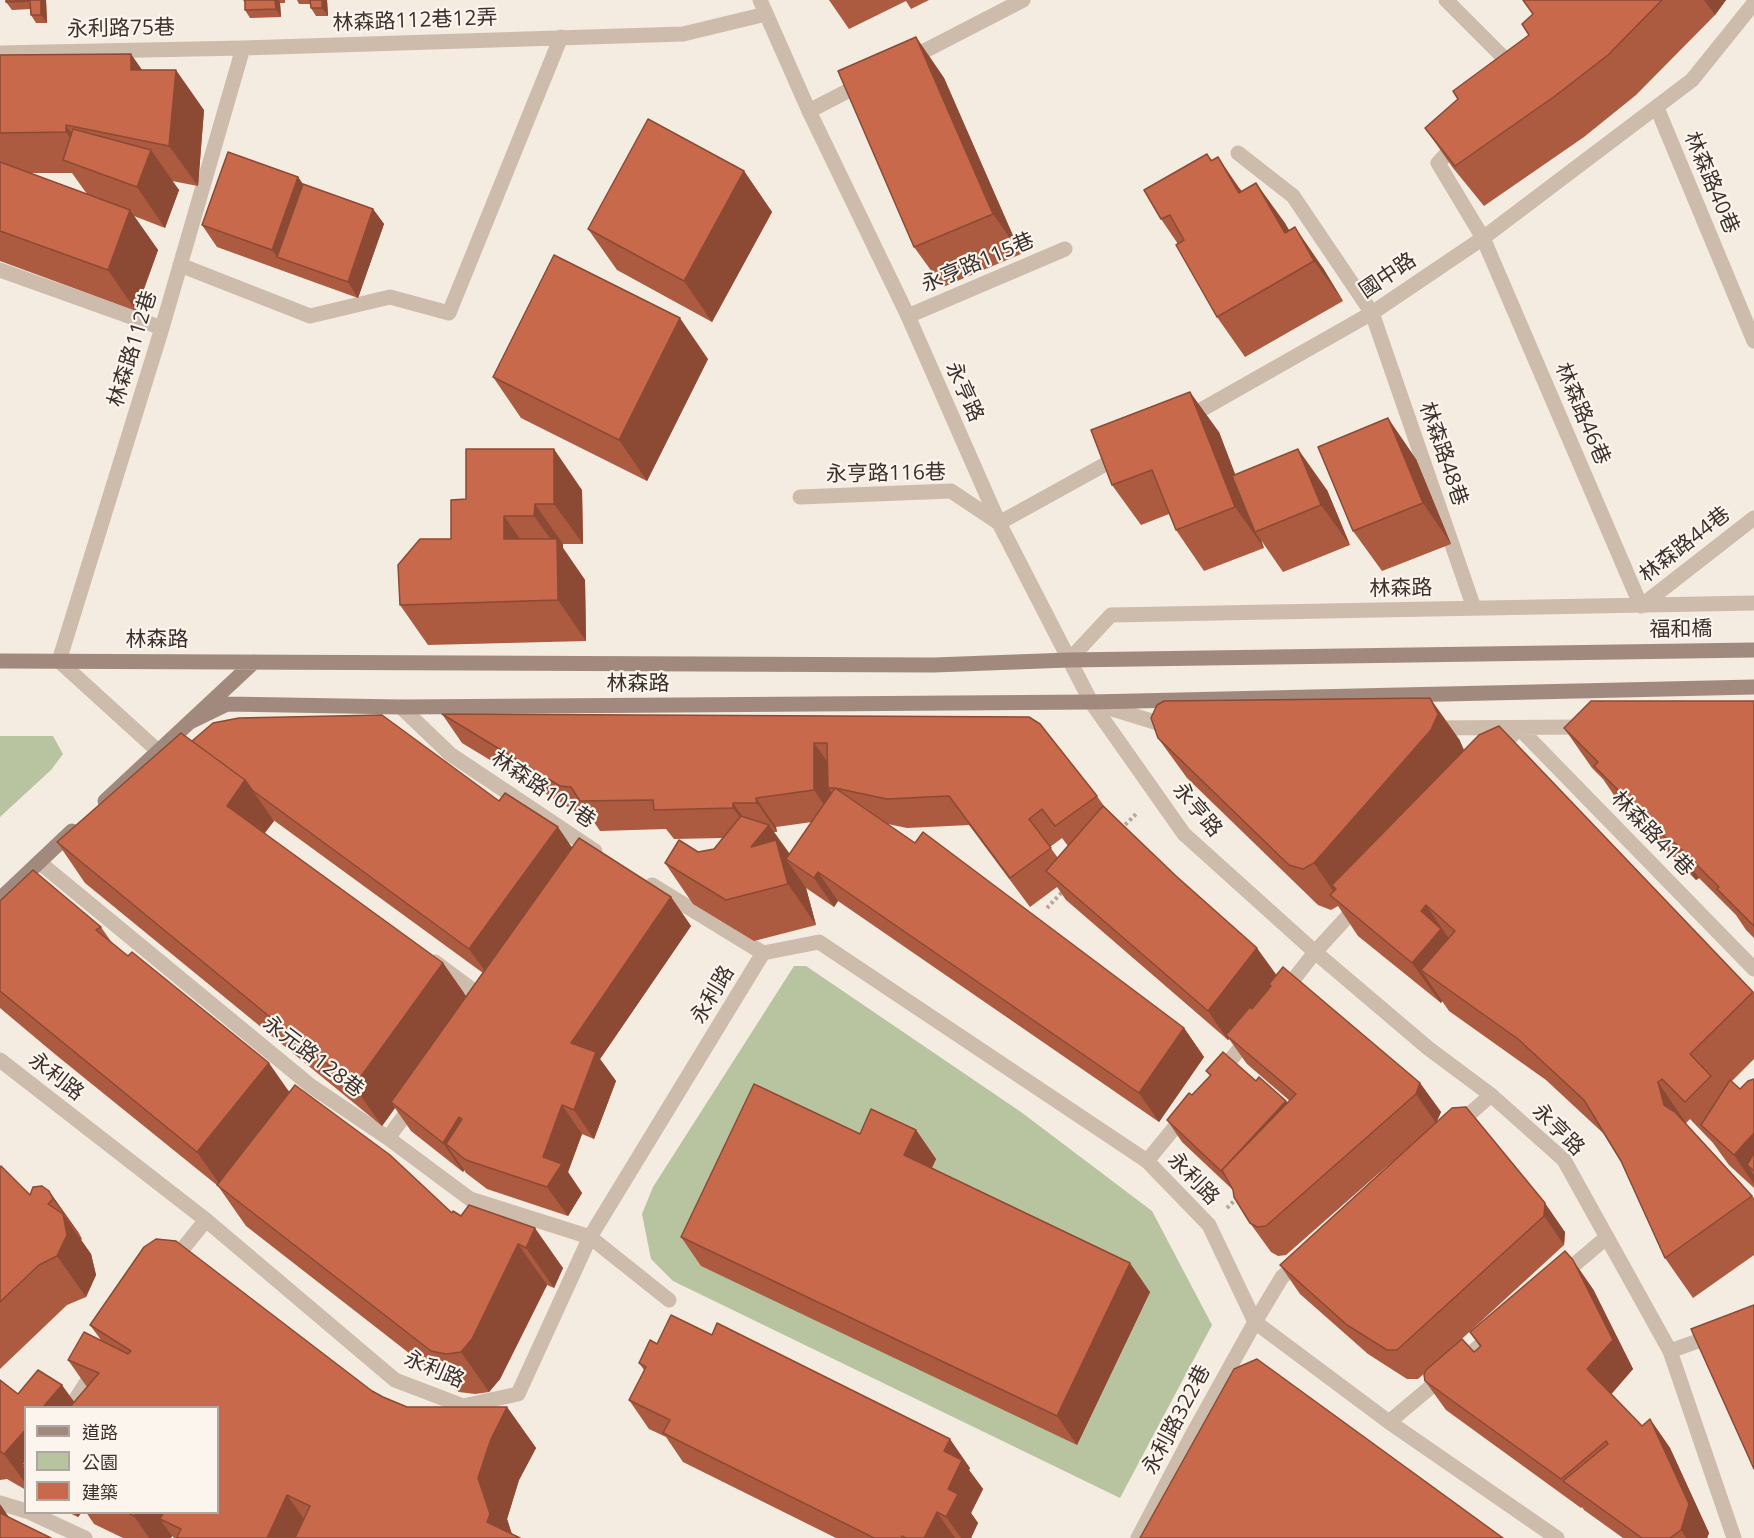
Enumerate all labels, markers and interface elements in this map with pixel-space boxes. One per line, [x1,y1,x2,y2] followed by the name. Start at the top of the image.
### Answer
[332,6,498,36] street label: 林森路112巷12弄
[67,15,175,43] street label: 永利路75巷
[1678,128,1744,238] street label: 林森路40巷
[918,228,1038,298] street label: 永亨路115巷
[1355,248,1421,304] street label: 國中路
[103,288,163,410] street label: 林森路112巷
[940,358,988,426] street label: 永亨路
[1549,359,1615,469] street label: 林森路46巷
[1414,399,1472,509] street label: 林森路48巷
[826,460,946,488] street label: 永亨路116巷
[1635,502,1735,588] street label: 林森路44巷
[1369,576,1433,602] street label: 林森路
[1649,617,1713,643] street label: 福和橋
[126,627,188,653] street label: 林森路
[607,671,669,697] street label: 林森路
[486,746,600,834] street label: 林森路101巷
[1167,778,1227,842] street label: 永亨路
[1605,786,1699,882] street label: 林森路41巷
[686,962,740,1028] street label: 永利路
[257,1011,369,1103] street label: 永元路128巷
[23,1048,89,1106] street label: 永利路
[1527,1099,1589,1161] street label: 永亨路
[1162,1148,1224,1210] street label: 永利路
[400,1346,468,1394] street label: 永利路
[1138,1361,1216,1479] street label: 永利路322巷
[24,1406,219,1514] legend
[82,1420,118,1444] text: 道路
[82,1450,118,1474] text: 公園
[82,1480,118,1504] text: 建築

